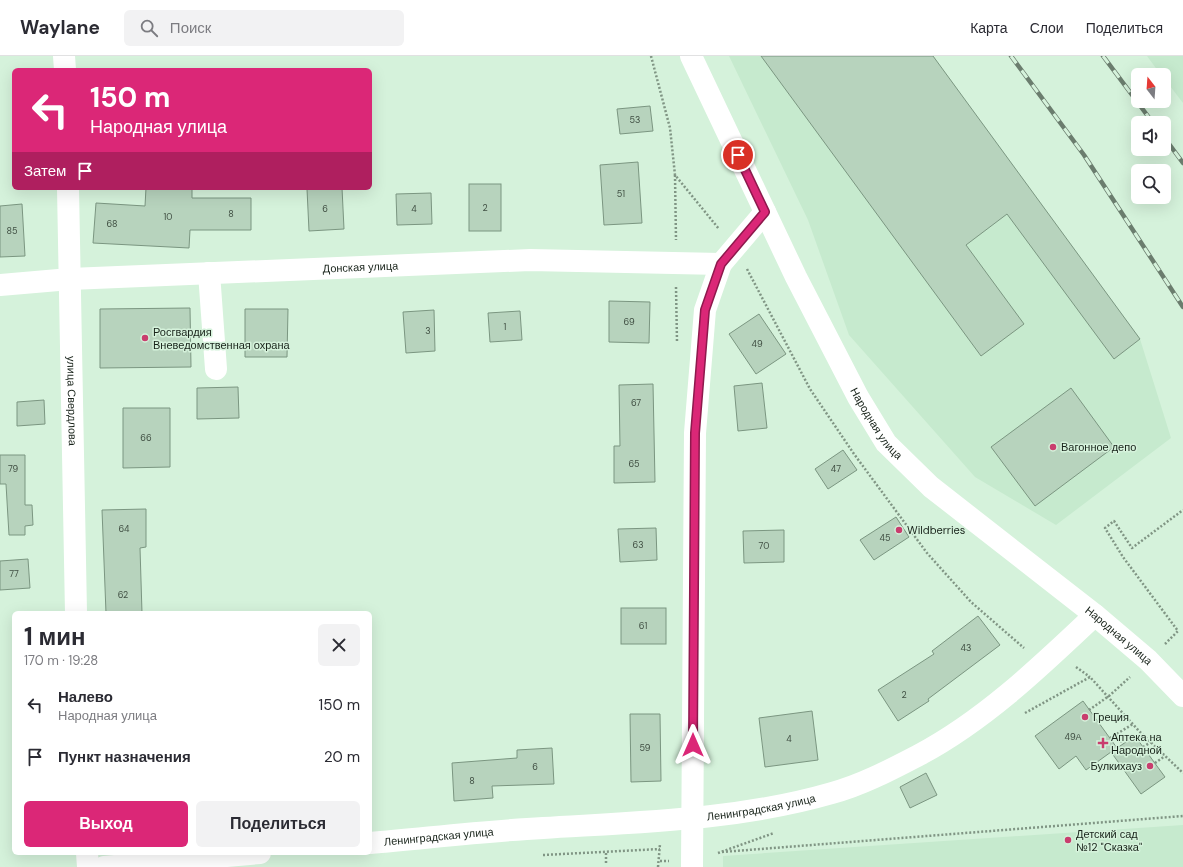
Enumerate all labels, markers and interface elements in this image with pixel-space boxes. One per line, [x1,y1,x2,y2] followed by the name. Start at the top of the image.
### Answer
[124,10,404,46] search box
[20,15,100,40] text: Waylane
[138,17,160,39] icon: search
[170,18,211,38] text: Поиск
[970,19,1008,37] text: Карта
[1030,19,1064,37] text: Слои
[1086,19,1163,37] text: Поделиться
[1131,68,1171,108] north arrow
[1131,68,1171,204] map controls
[90,79,170,116] text: 150 m
[24,84,76,136] icon: left
[630,114,640,126] house number: 53
[90,115,227,139] text: Народная улица
[1131,116,1171,156] button: sound
[721,138,755,172] pin
[727,144,749,166] icon: arrive
[74,160,96,182] icon: arrive
[24,161,66,181] text: Затем
[1131,164,1171,204] button: search
[617,188,625,200] house number: 51
[482,202,488,214] house number: 2
[322,203,328,215] house number: 6
[411,203,417,215] house number: 4
[228,208,234,220] house number: 8
[164,211,172,223] house number: 10
[106,218,118,230] house number: 68
[7,225,17,237] house number: 85
[322,258,399,276] street label: Донская улица
[623,316,635,328] house number: 69
[504,321,507,333] house number: 1
[153,325,291,352] place label: Росгвардия Вневедомственная охрана
[425,325,431,337] house number: 3
[140,333,150,343] marker: Росгвардия Вневедомственная охрана
[751,338,763,350] house number: 49
[64,356,80,447] street label: улица Свердлова
[847,385,906,463] street label: Народная улица
[631,397,641,409] house number: 67
[140,432,152,444] house number: 66
[1061,440,1136,454] place label: Вагонное депо
[1048,442,1058,452] marker: Вагонное депо
[629,458,639,470] house number: 65
[8,463,18,475] house number: 79
[831,463,841,475] house number: 47
[118,523,130,535] house number: 64
[907,523,965,537] place label: Wildberries
[894,525,904,535] marker: Wildberries
[880,532,890,544] house number: 45
[633,539,643,551] house number: 63
[759,540,769,552] house number: 70
[9,568,19,580] house number: 77
[118,589,128,601] house number: 62
[1082,603,1156,668] street label: Народная улица
[639,620,647,632] house number: 61
[24,621,85,652] text: 1 мин
[318,624,360,666] button: close
[961,642,971,654] house number: 43
[24,652,98,669] text: 170 m · 19:28
[58,687,113,707] text: Налево
[901,689,907,701] house number: 2
[24,694,46,716] icon: left
[319,695,360,715] text: 150 m
[58,707,157,724] text: Народная улица
[1093,710,1129,724] place label: Греция
[1080,712,1090,722] marker: Греция
[672,724,714,766] position arrow
[1111,730,1162,757] place label: Аптека на Народной
[1064,731,1082,743] house number: 49А
[786,733,792,745] house number: 4
[1098,738,1108,748] marker: Аптека на Народной
[640,742,651,754] house number: 59
[24,746,46,768] icon: arrive
[58,747,191,767] text: Пункт назначения
[324,747,360,767] text: 20 m
[1090,759,1142,773] place label: Булкихауз
[532,761,538,773] house number: 6
[1145,761,1155,771] marker: Булкихауз
[469,775,475,787] house number: 8
[706,791,818,824] street label: Ленинградская улица
[24,801,188,847] button: Выход
[196,801,360,847] button: Поделиться
[383,824,495,849] street label: Ленинградская улица
[1076,827,1142,854] place label: Детский сад №12 "Сказка"
[1063,835,1073,845] marker: Детский сад №12 "Сказка"

